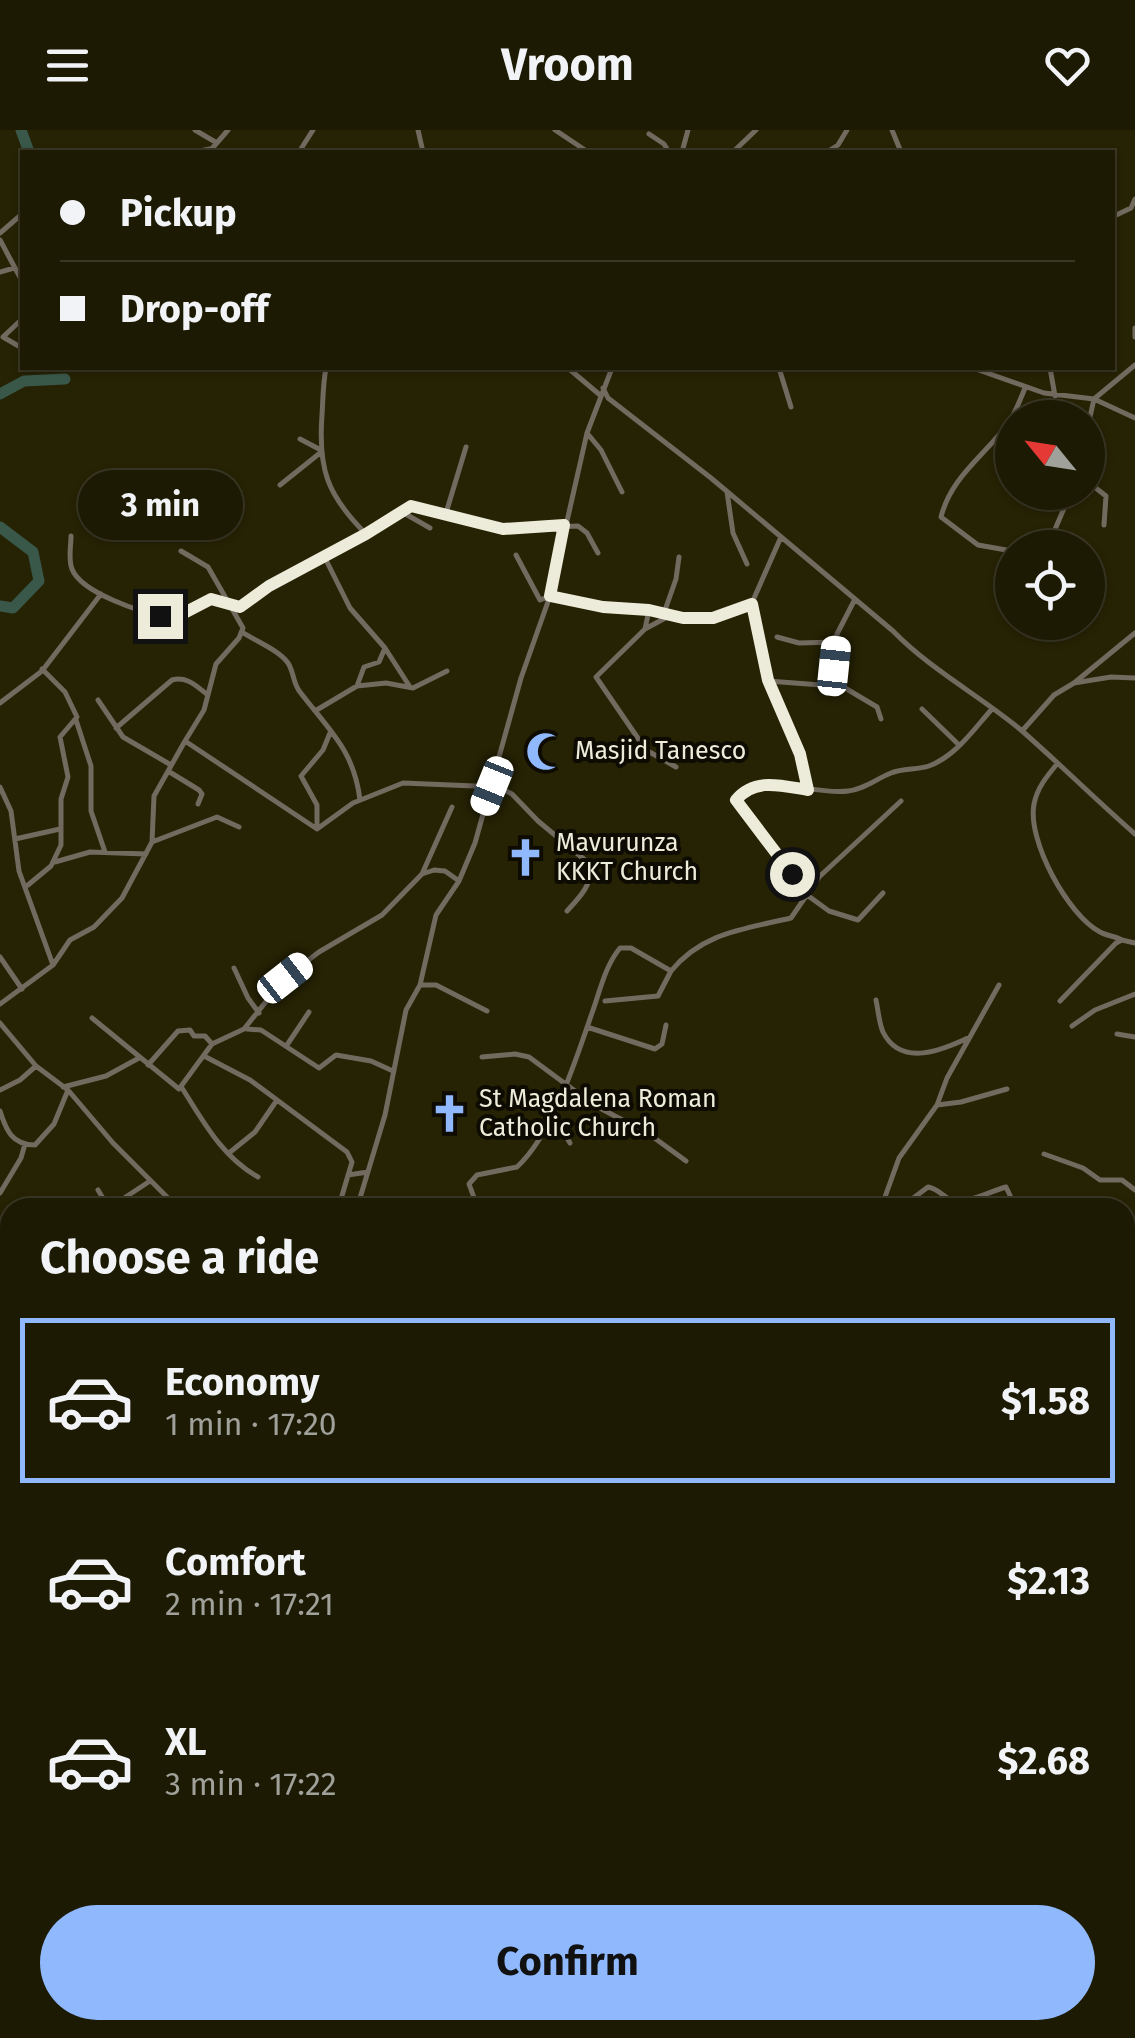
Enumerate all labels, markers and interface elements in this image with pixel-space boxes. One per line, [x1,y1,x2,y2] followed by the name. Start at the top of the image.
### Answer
[40,38,95,93] icon: menu
[501,38,634,92] text: Vroom
[1040,38,1095,93] icon: heart
[120,190,237,236] text: Pickup
[120,286,268,332] text: Drop-off
[995,400,1105,510] north arrow
[995,400,1105,640] map controls
[78,471,242,541] callout: 3 min
[121,486,200,524] text: 3 min
[995,530,1105,640] button: locate
[138,594,183,639] route end
[816,635,852,697] car
[524,730,566,772] mosque icon: Masjid Tanesco
[575,736,746,766] place label: Masjid Tanesco
[467,753,517,819] car
[556,828,698,887] place label: Mavurunza KKKT Church
[505,836,547,878] church icon: Mavurunza KKKT Church
[770,852,815,897] route start
[252,948,318,1008] car
[479,1084,717,1143] place label: St Magdalena Roman Catholic Church
[428,1092,470,1134] church icon: St Magdalena Roman Catholic Church
[40,1231,319,1285] text: Choose a ride
[45,1356,135,1446] icon: car
[165,1359,320,1405] text: Economy
[1001,1378,1090,1424] text: $1.58
[165,1405,337,1443] text: 1 min · 17:20
[45,1536,135,1626] icon: car
[165,1539,306,1585] text: Comfort
[1007,1558,1090,1604] text: $2.13
[165,1585,334,1623] text: 2 min · 17:21
[45,1716,135,1806] icon: car
[165,1719,207,1765] text: XL
[998,1738,1090,1784] text: $2.68
[165,1765,337,1803] text: 3 min · 17:22
[40,1905,1095,2020] button: Confirm

